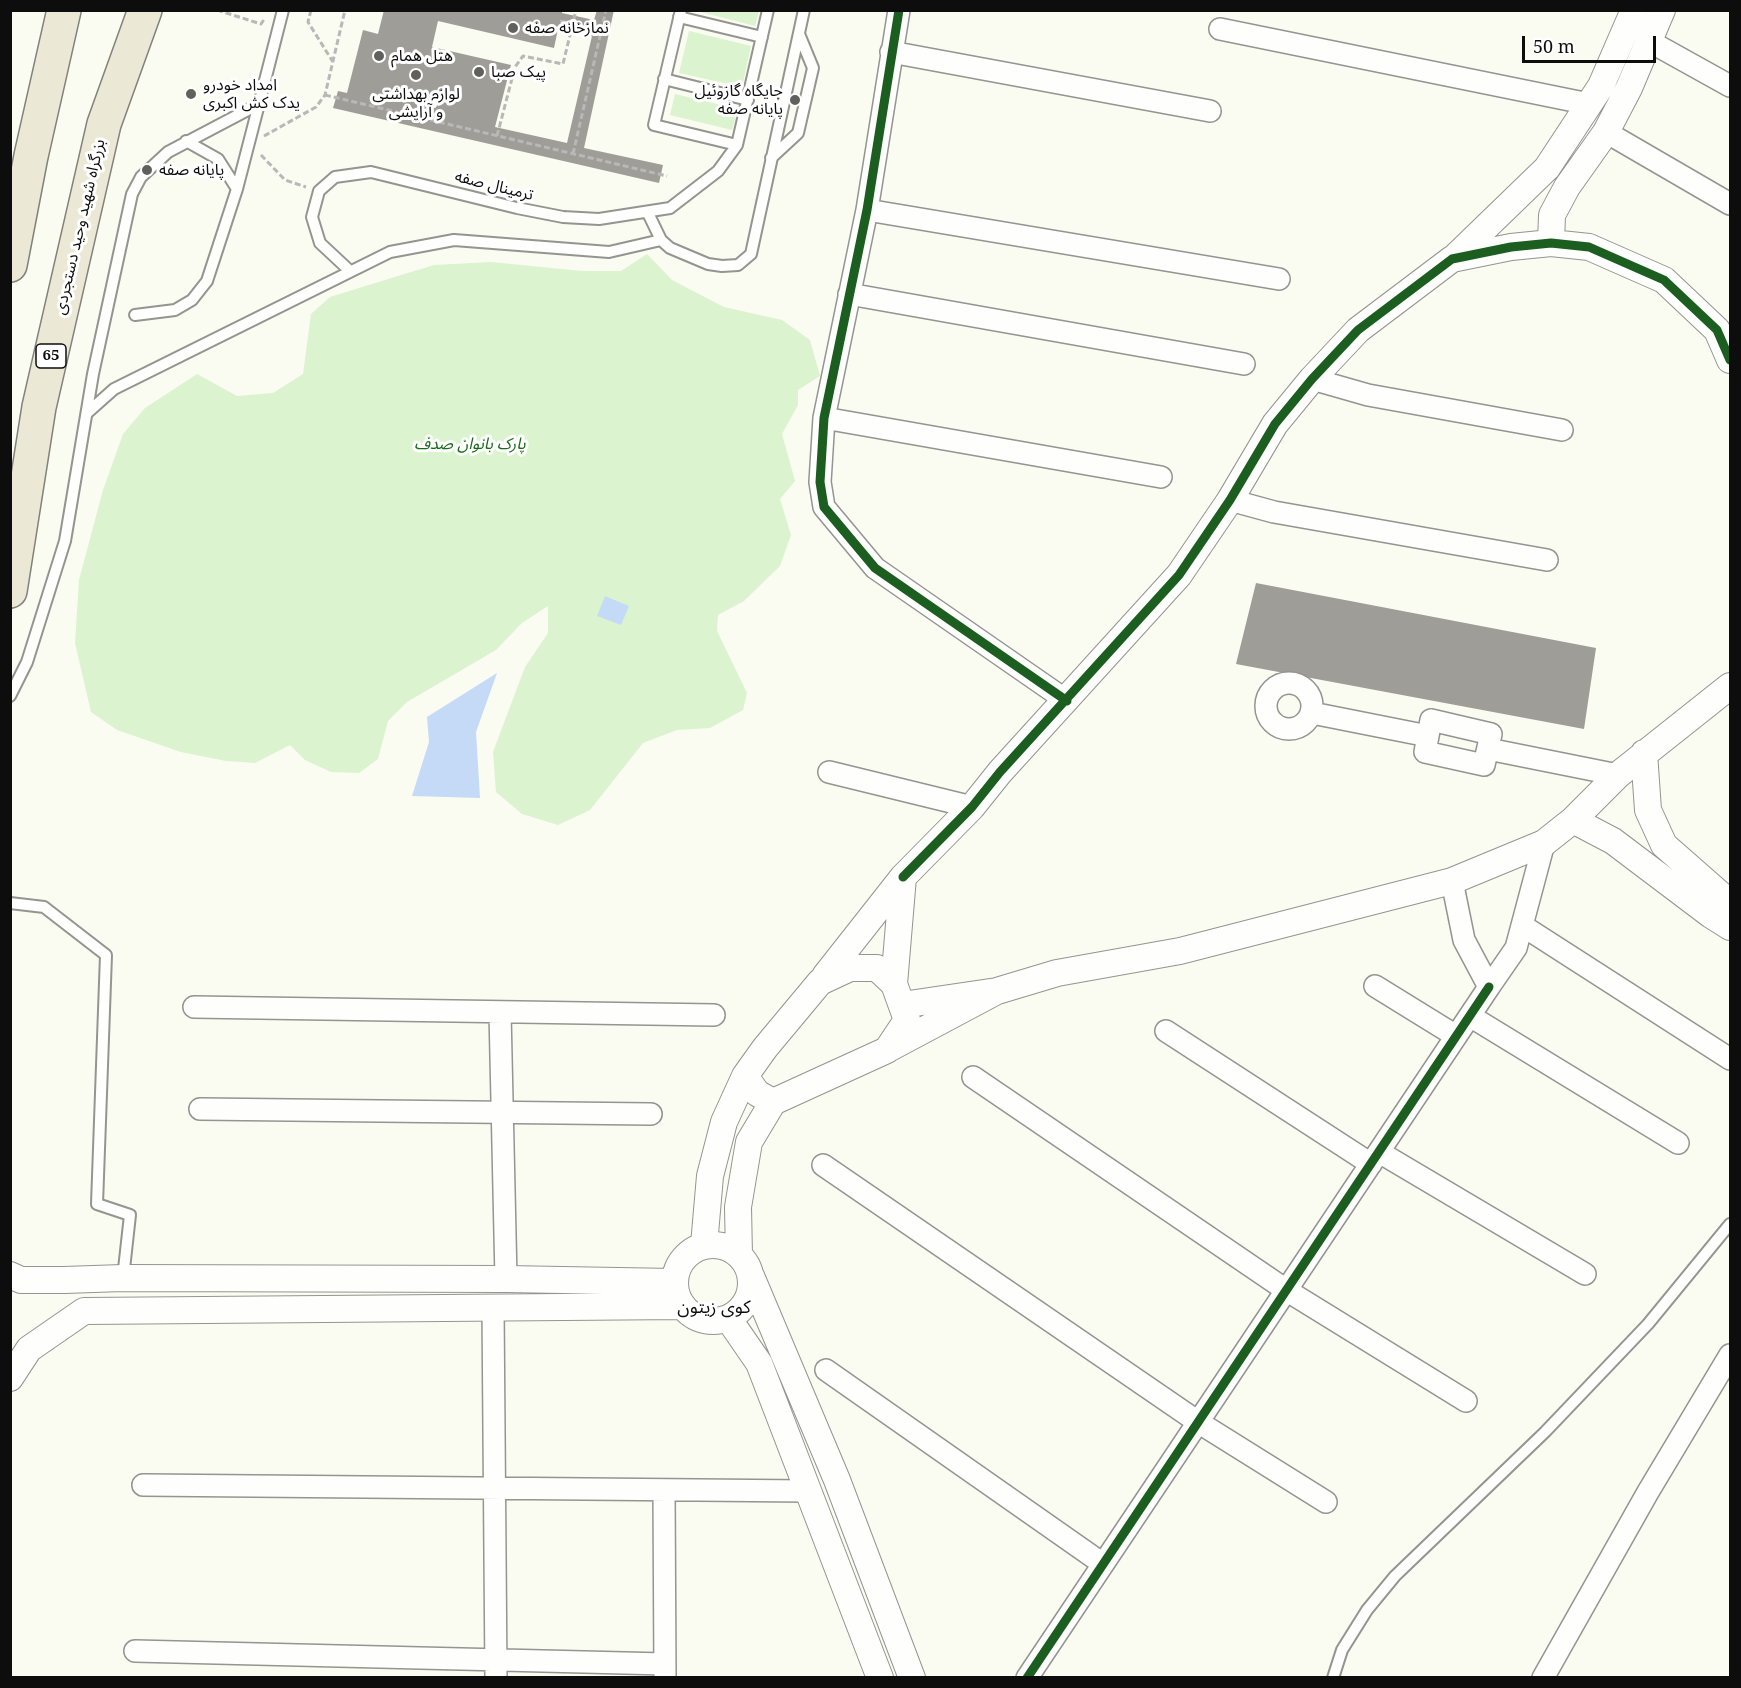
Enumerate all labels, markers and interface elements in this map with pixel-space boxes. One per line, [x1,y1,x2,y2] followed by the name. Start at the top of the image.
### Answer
[525,18,609,38] place label: نمازخانه صفه
[506,21,520,35] marker: نمازخانه صفه
[1525,24,1658,62] scale bar
[1533,34,1575,58] text: 50 m
[391,46,453,66] place label: هتل همام
[372,49,386,63] marker: هتل همام
[491,62,546,82] place label: پیک صبا
[472,65,486,79] marker: پیک صبا
[409,68,423,82] marker: لوازم بهداشتی و آرایشی
[203,75,300,113] place label: امداد خودرو یدک کش اکبری
[694,81,783,119] place label: جایگاه گازوئیل پایانه صفه
[372,84,460,122] place label: لوازم بهداشتی و آرایشی
[184,87,198,101] marker: امداد خودرو یدک کش اکبری
[788,93,802,107] marker: جایگاه گازوئیل پایانه صفه
[50,137,110,317] street label: بزرگراه شهید وحید دستجردی
[159,160,224,180] place label: پایانه صفه
[140,163,154,177] marker: پایانه صفه
[453,167,535,205] street label: ترمینال صفه
[36,344,66,368] road number: 65
[414,434,526,454] park label: پارک بانوان صدف
[677,1297,751,1319] district label: کوی زیتون

